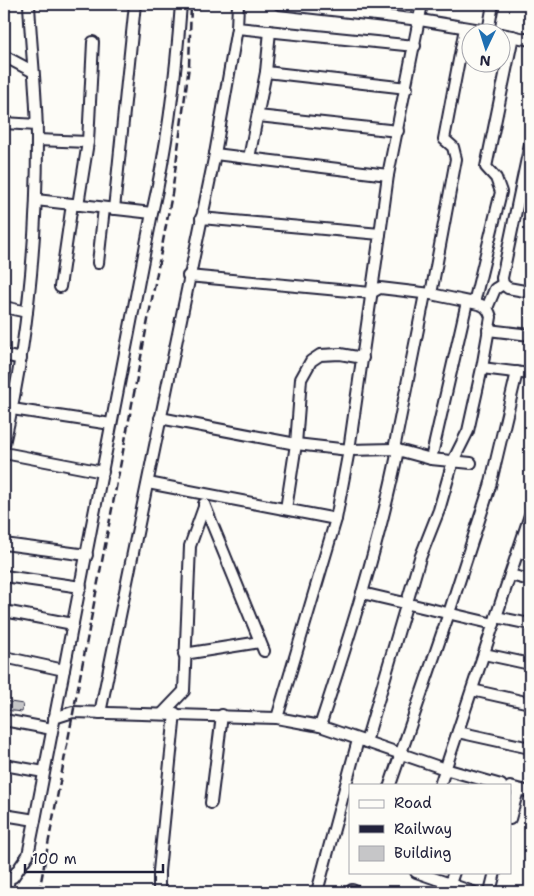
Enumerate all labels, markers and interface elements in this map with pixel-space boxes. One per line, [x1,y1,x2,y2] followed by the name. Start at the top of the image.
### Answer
[462,22,512,72] north arrow
[479,52,491,70] text: N
[349,784,512,874] legend
[394,793,432,813] text: Road
[394,819,452,839] text: Railway
[25,841,162,873] scale bar
[394,843,451,863] text: Building
[32,849,77,869] text: 100 m

